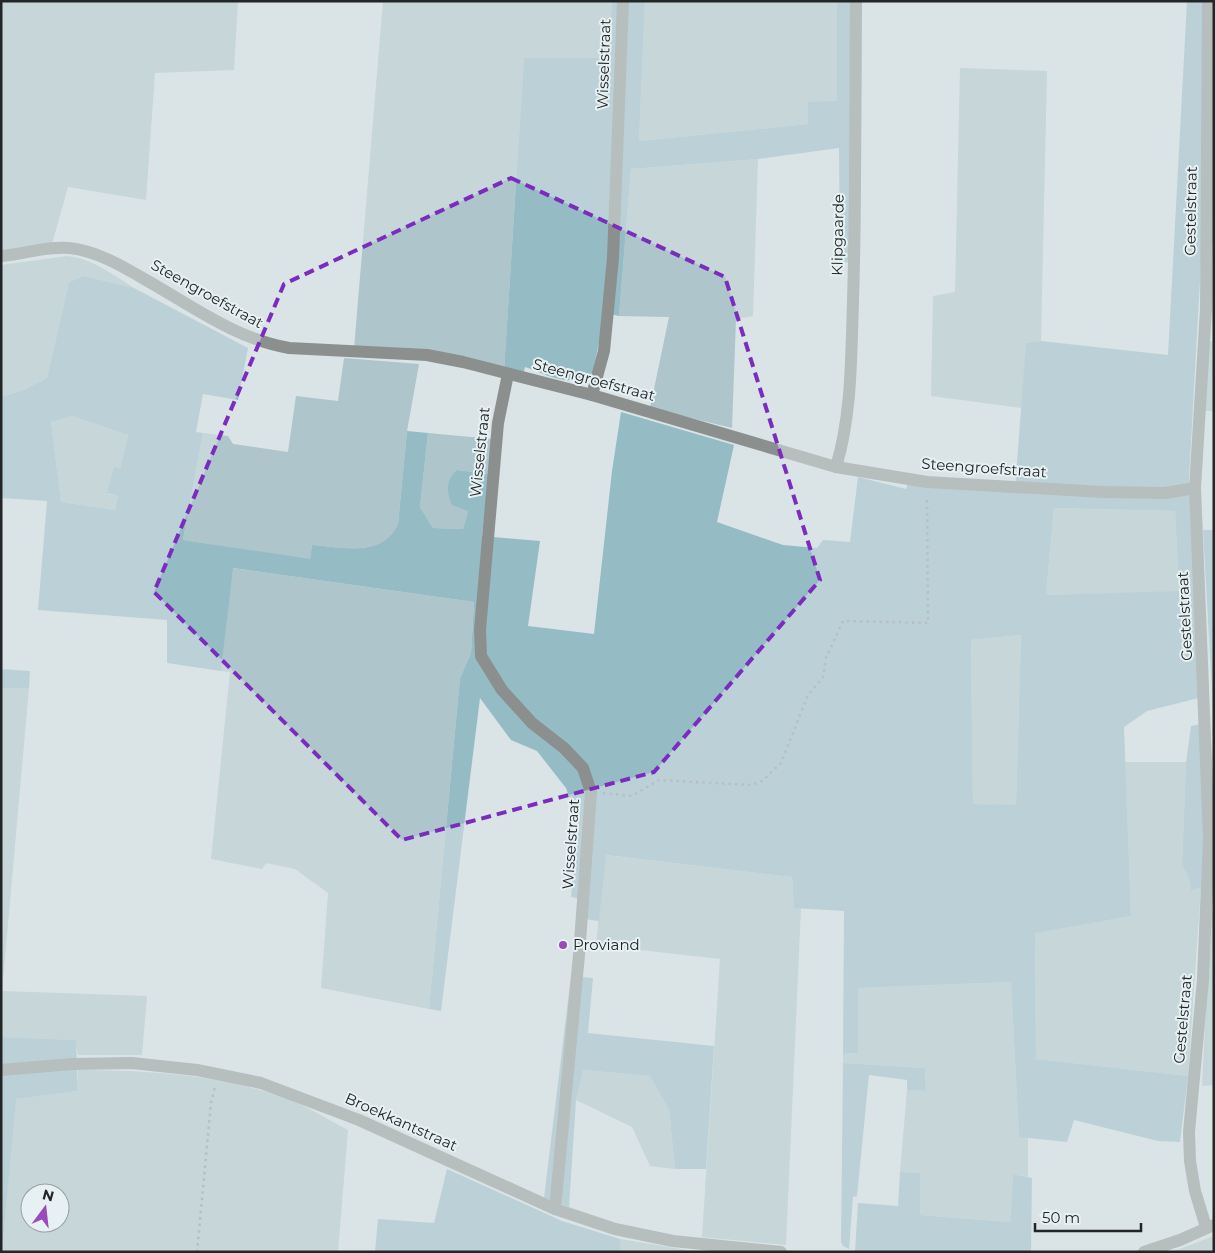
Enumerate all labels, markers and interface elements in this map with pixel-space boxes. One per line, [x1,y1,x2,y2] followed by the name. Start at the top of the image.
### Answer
[592,18,615,110] street label: Wisselstraat
[1180,166,1201,256] street label: Gestelstraat
[827,194,848,276] street label: Klipgaarde
[148,255,267,332] street label: Steengroefstraat
[531,354,657,405] street label: Steengroefstraat
[465,406,494,498] street label: Wisselstraat
[921,454,1047,481] street label: Steengroefstraat
[1173,571,1196,661] street label: Gestelstraat
[558,798,583,890] street label: Wisselstraat
[573,935,640,954] place label: Proviand
[557,939,569,951] marker: Proviand
[1169,974,1196,1064] street label: Gestelstraat
[342,1088,460,1155] street label: Broekkantstraat
[20,1183,70,1233] north arrow
[41,1185,56,1206] text: N
[1035,1200,1141,1232] scale bar
[1042,1208,1080,1227] text: 50 m

